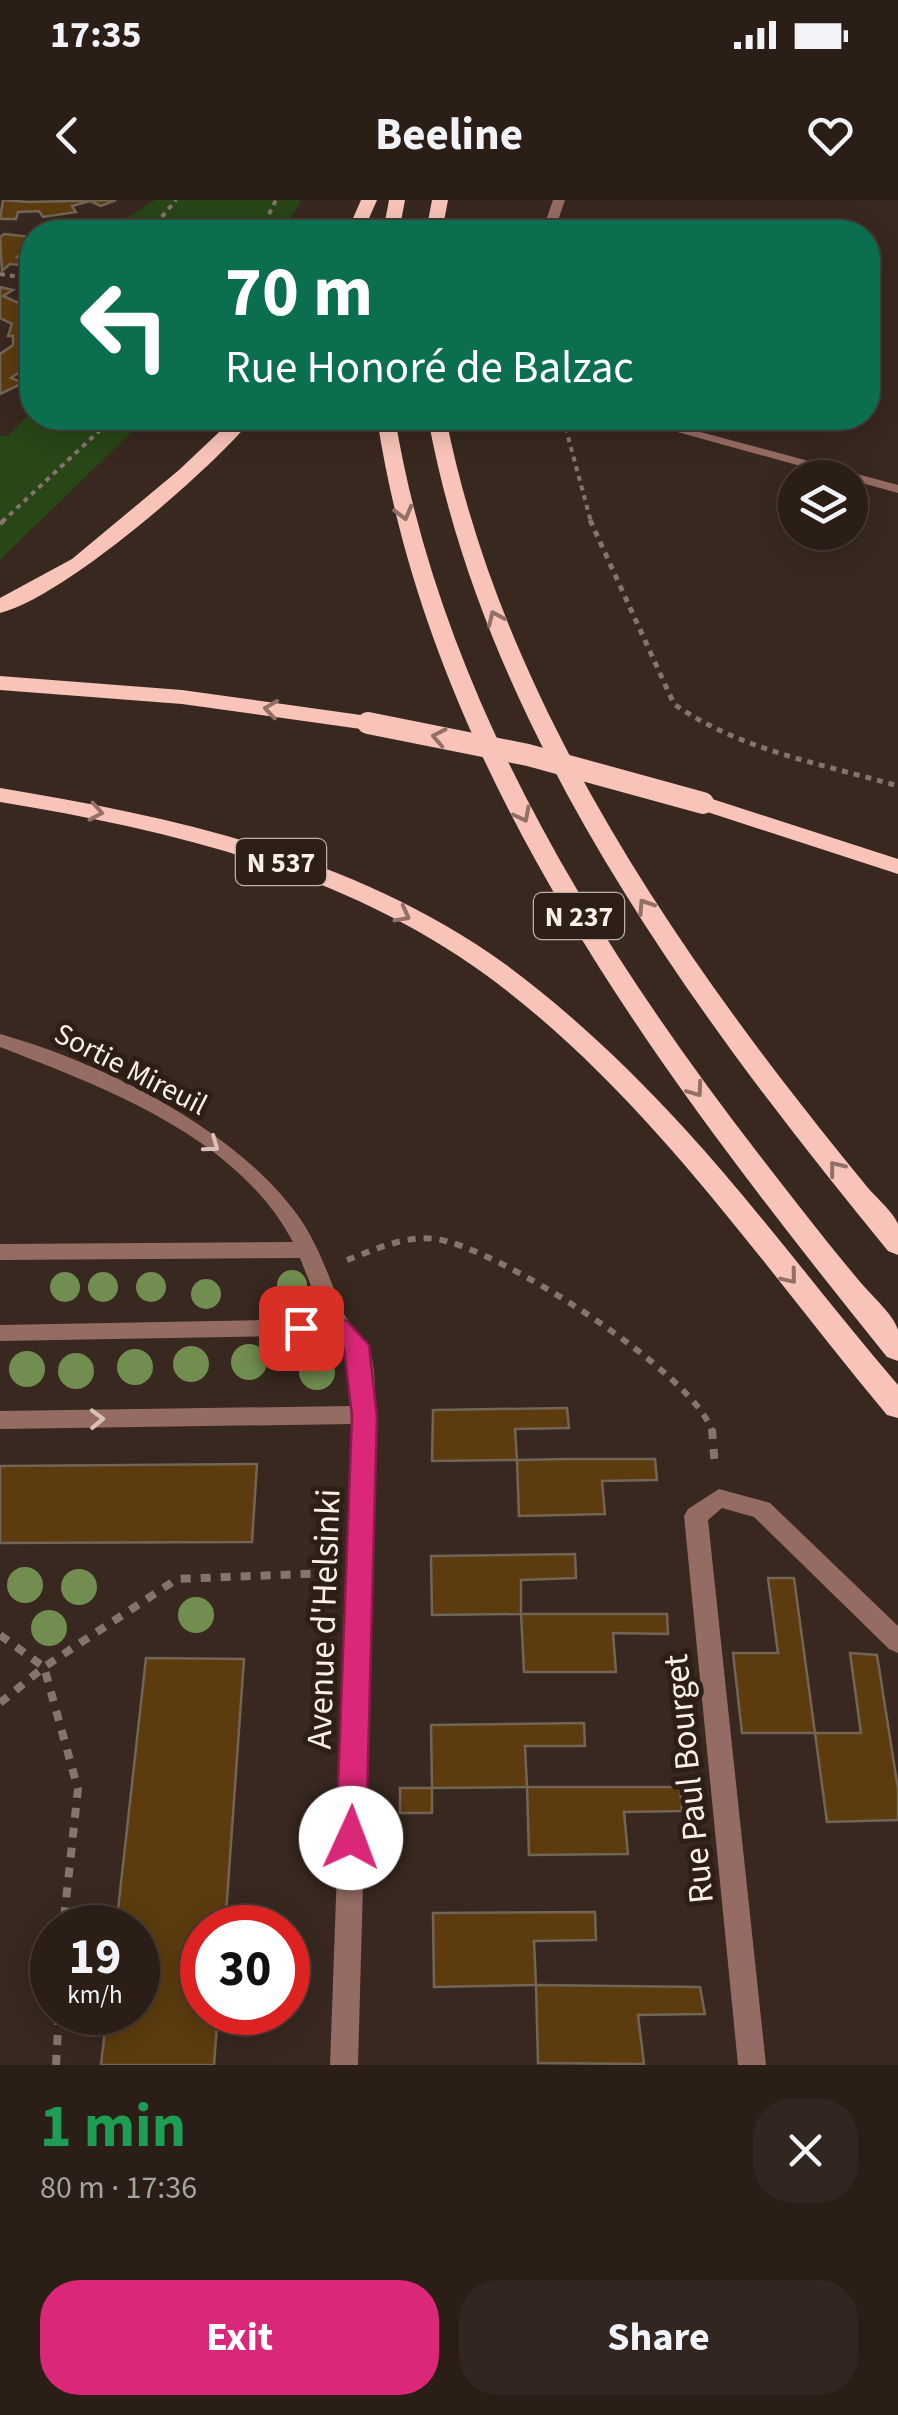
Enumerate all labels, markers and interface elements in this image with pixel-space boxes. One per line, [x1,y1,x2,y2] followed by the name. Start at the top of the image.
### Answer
[50,8,142,62] text: 17:35
[375,103,523,167] text: Beeline
[40,108,95,163] icon: back
[803,108,858,163] icon: heart
[225,243,373,343] text: 70 m
[60,260,190,390] icon: left
[225,336,634,400] text: Rue Honoré de Balzac
[778,460,868,550] map controls
[778,460,868,550] button: layers
[393,504,414,521] one-way arrow
[487,610,507,628] one-way arrow
[263,699,279,720] one-way arrow
[431,727,448,748] one-way arrow
[88,801,104,822] one-way arrow
[511,804,531,822] one-way arrow
[236,839,326,885] road number: N 537
[534,893,624,939] road number: N 237
[638,899,657,917] one-way arrow
[392,903,410,923] one-way arrow
[47,1012,215,1126] street label: Sortie Mireuil
[684,1079,702,1097] one-way arrow
[201,1133,219,1150] one-way arrow
[830,1162,848,1180] one-way arrow
[779,1266,796,1284] one-way arrow
[259,1286,344,1371] pin
[274,1301,329,1356] icon: arrive
[90,1408,106,1429] one-way arrow
[294,1488,354,1750] street label: Avenue d'Helsinki
[651,1651,727,1906] street label: Rue Paul Bourget
[299,1786,403,1890] position arrow
[180,1905,310,2035] speed limit sign: 30
[69,1922,121,1993] text: 19
[67,1977,123,2013] text: km/h
[40,2085,186,2170] text: 1 min
[753,2098,858,2203] button: close
[40,2165,197,2211] text: 80 m · 17:36
[40,2280,439,2395] button: Exit
[459,2280,858,2395] button: Share

